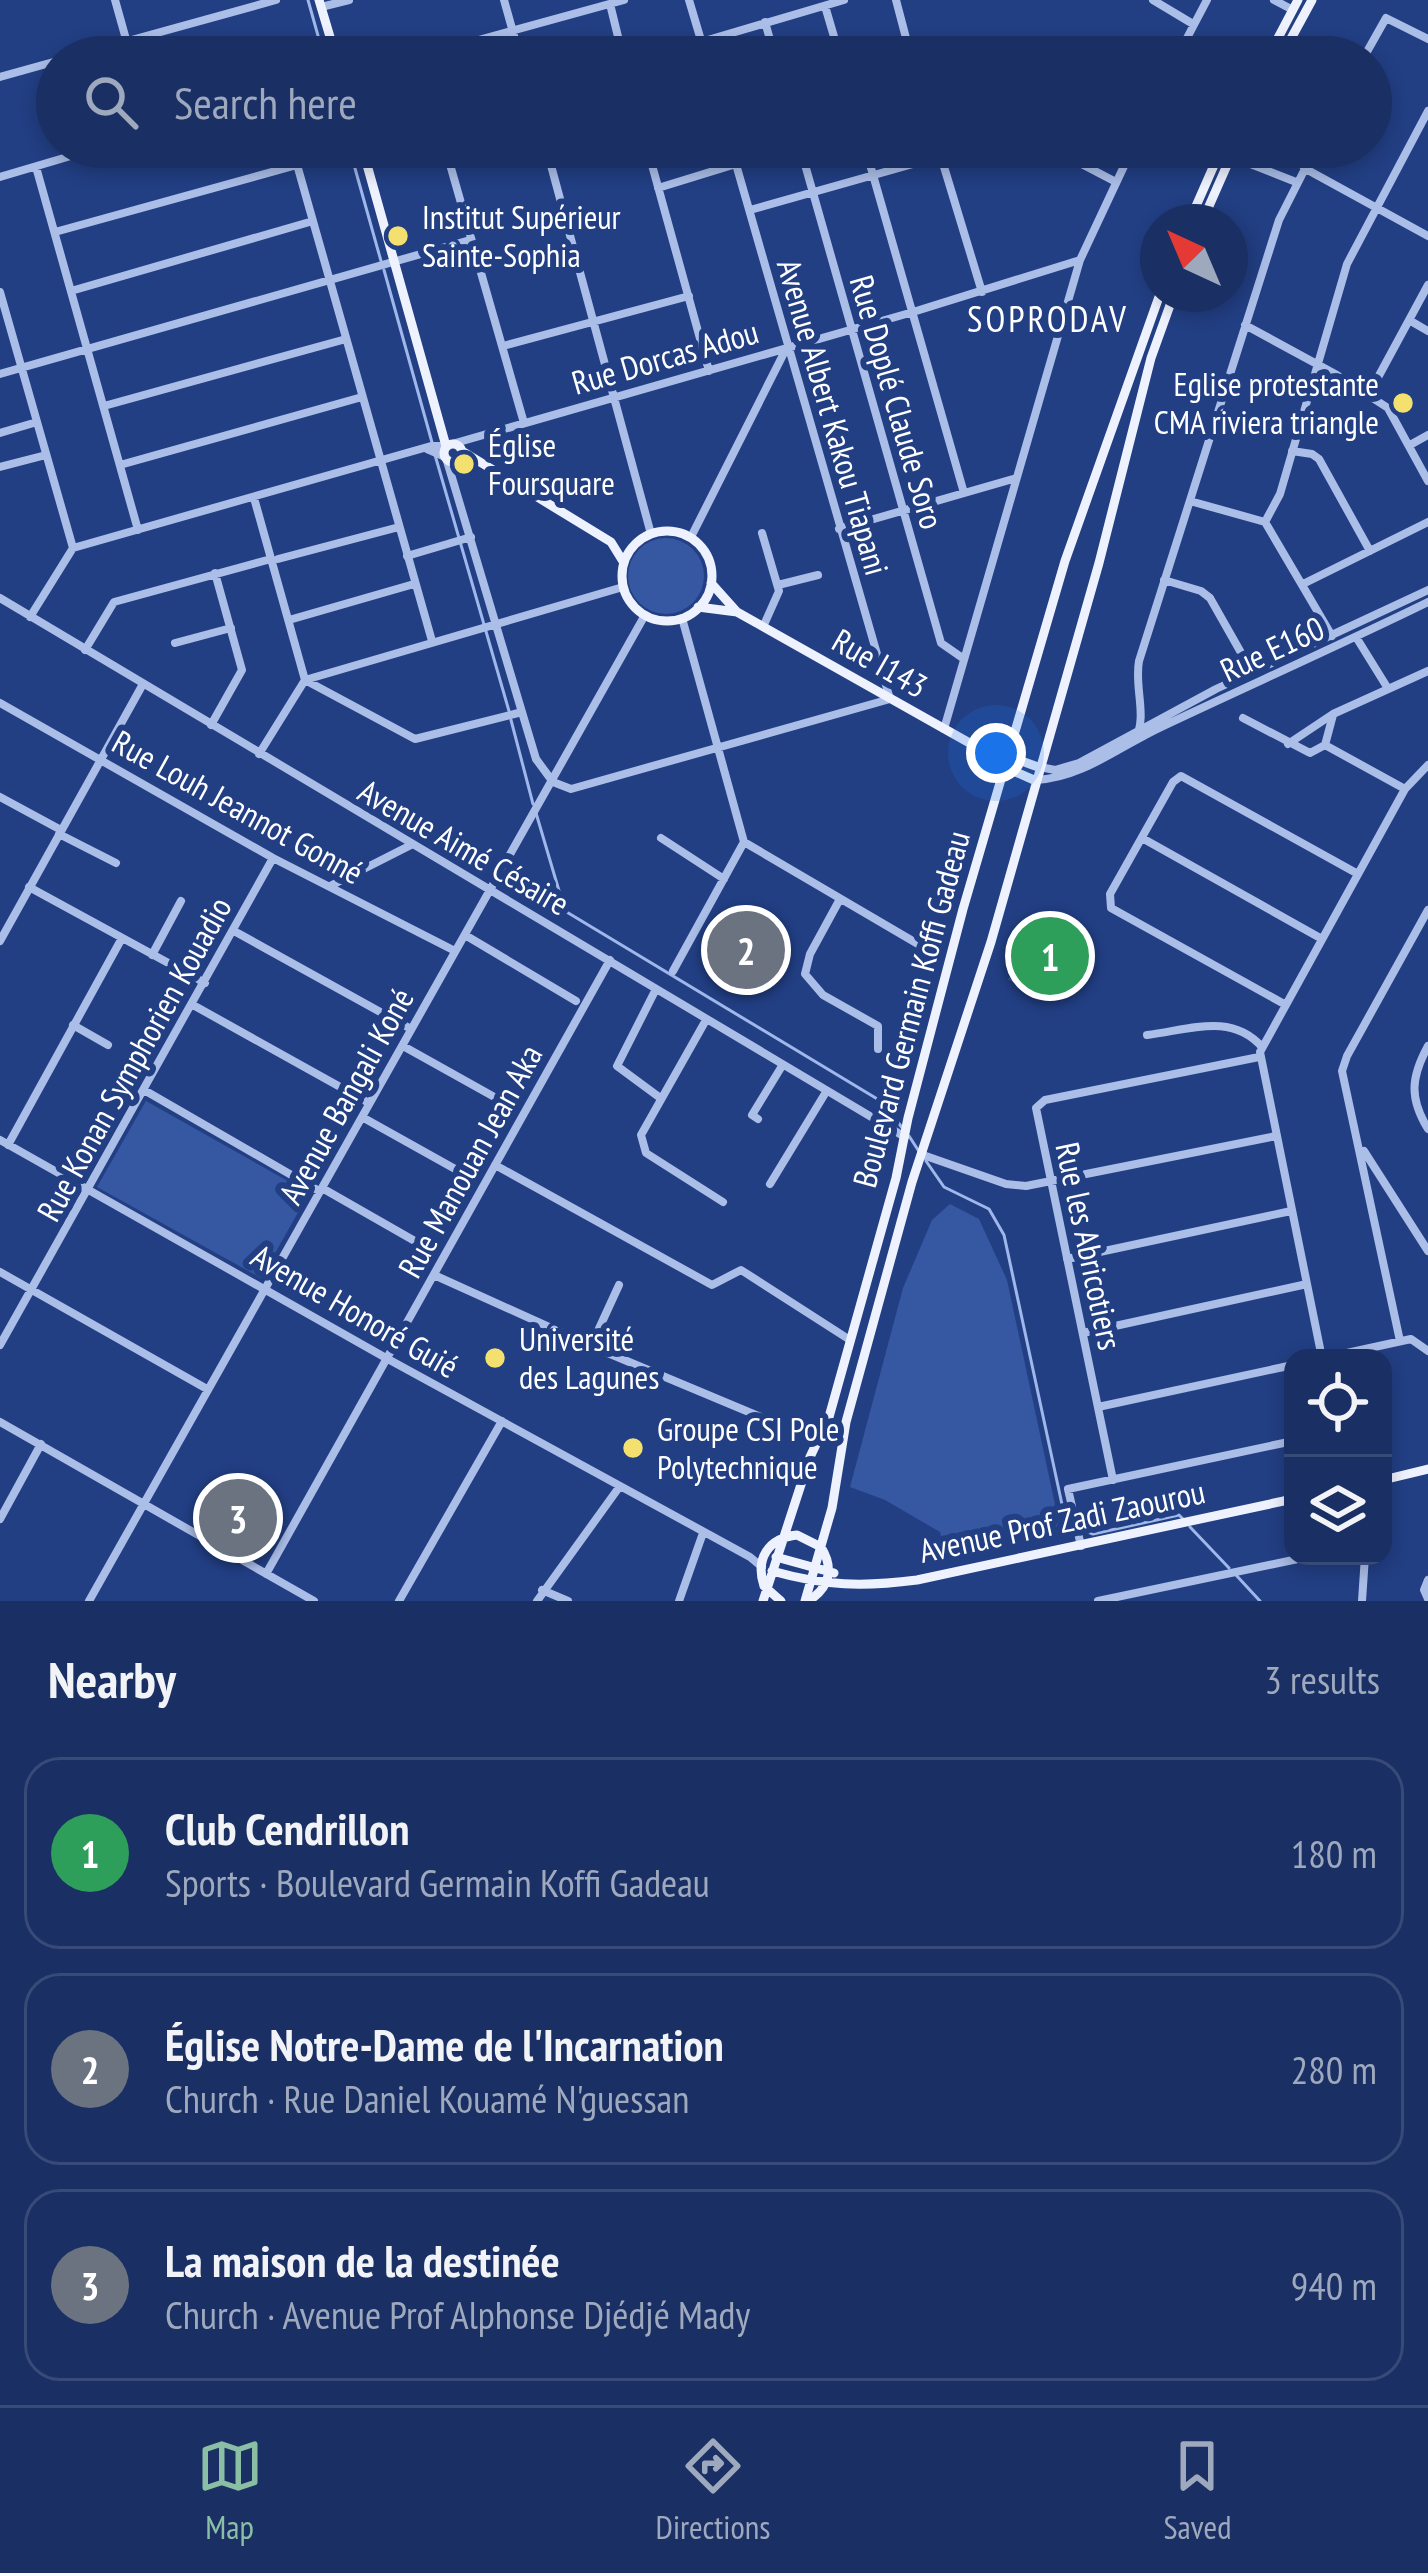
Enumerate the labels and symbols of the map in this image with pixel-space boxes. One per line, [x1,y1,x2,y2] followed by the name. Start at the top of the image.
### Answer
[422,195,621,276] place label: Institut Supérieur Sainte-Sophia
[1140,204,1248,312] north arrow
[385,223,411,249] marker: Institut Supérieur Sainte-Sophia
[768,254,899,580] street label: Avenue Albert Kakou Tiapani
[841,270,954,534] street label: Rue Doplé Claude Soro
[967,295,1129,342] district label: SOPRODAV
[567,309,763,404] street label: Rue Dorcas Adou
[1154,362,1379,443] place label: Eglise protestante CMA riviera triangle
[1390,390,1416,416] marker: Eglise protestante CMA riviera triangle
[488,423,615,504] place label: Église Foursquare
[451,451,477,477] marker: Église Foursquare
[1213,606,1330,691] street label: Rue E160
[825,618,936,707] street label: Rue I143
[105,720,371,893] street label: Rue Louh Jeannot Gonné
[966,723,1026,783] your location
[351,769,577,924] street label: Avenue Aimé Césaire
[842,826,979,1192] street label: Boulevard Germain Koffi Gadeau
[26,889,241,1228] street label: Rue Konan Symphorien Kouadio
[707,905,785,995] pin: 2
[1011,911,1089,1001] pin: 1
[268,980,423,1211] street label: Avenue Bangali Koné
[388,1037,551,1285] street label: Rue Manouan Jean Aka
[1047,1138,1132,1354] street label: Rue les Abricotiers
[244,1234,467,1387] street label: Avenue Honoré Guié
[519,1317,659,1398] place label: Université des Lagunes
[482,1345,508,1371] marker: Université des Lagunes
[657,1407,839,1488] place label: Groupe CSI Pole Polytechnique
[620,1435,646,1461] marker: Groupe CSI Pole Polytechnique
[915,1469,1209,1572] street label: Avenue Prof Zadi Zaourou
[199,1473,277,1563] pin: 3

